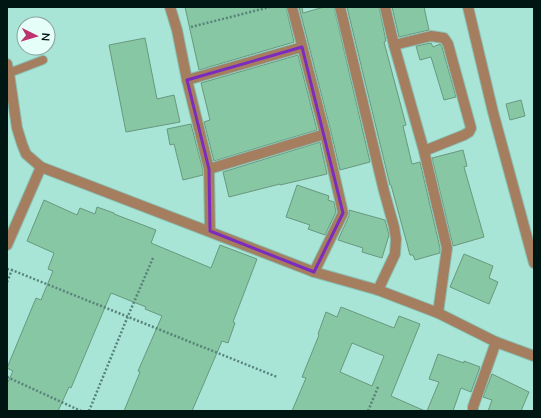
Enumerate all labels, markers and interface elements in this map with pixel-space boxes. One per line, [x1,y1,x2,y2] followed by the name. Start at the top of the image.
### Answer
[16,16,56,56] north arrow
[39,32,53,42] text: N

